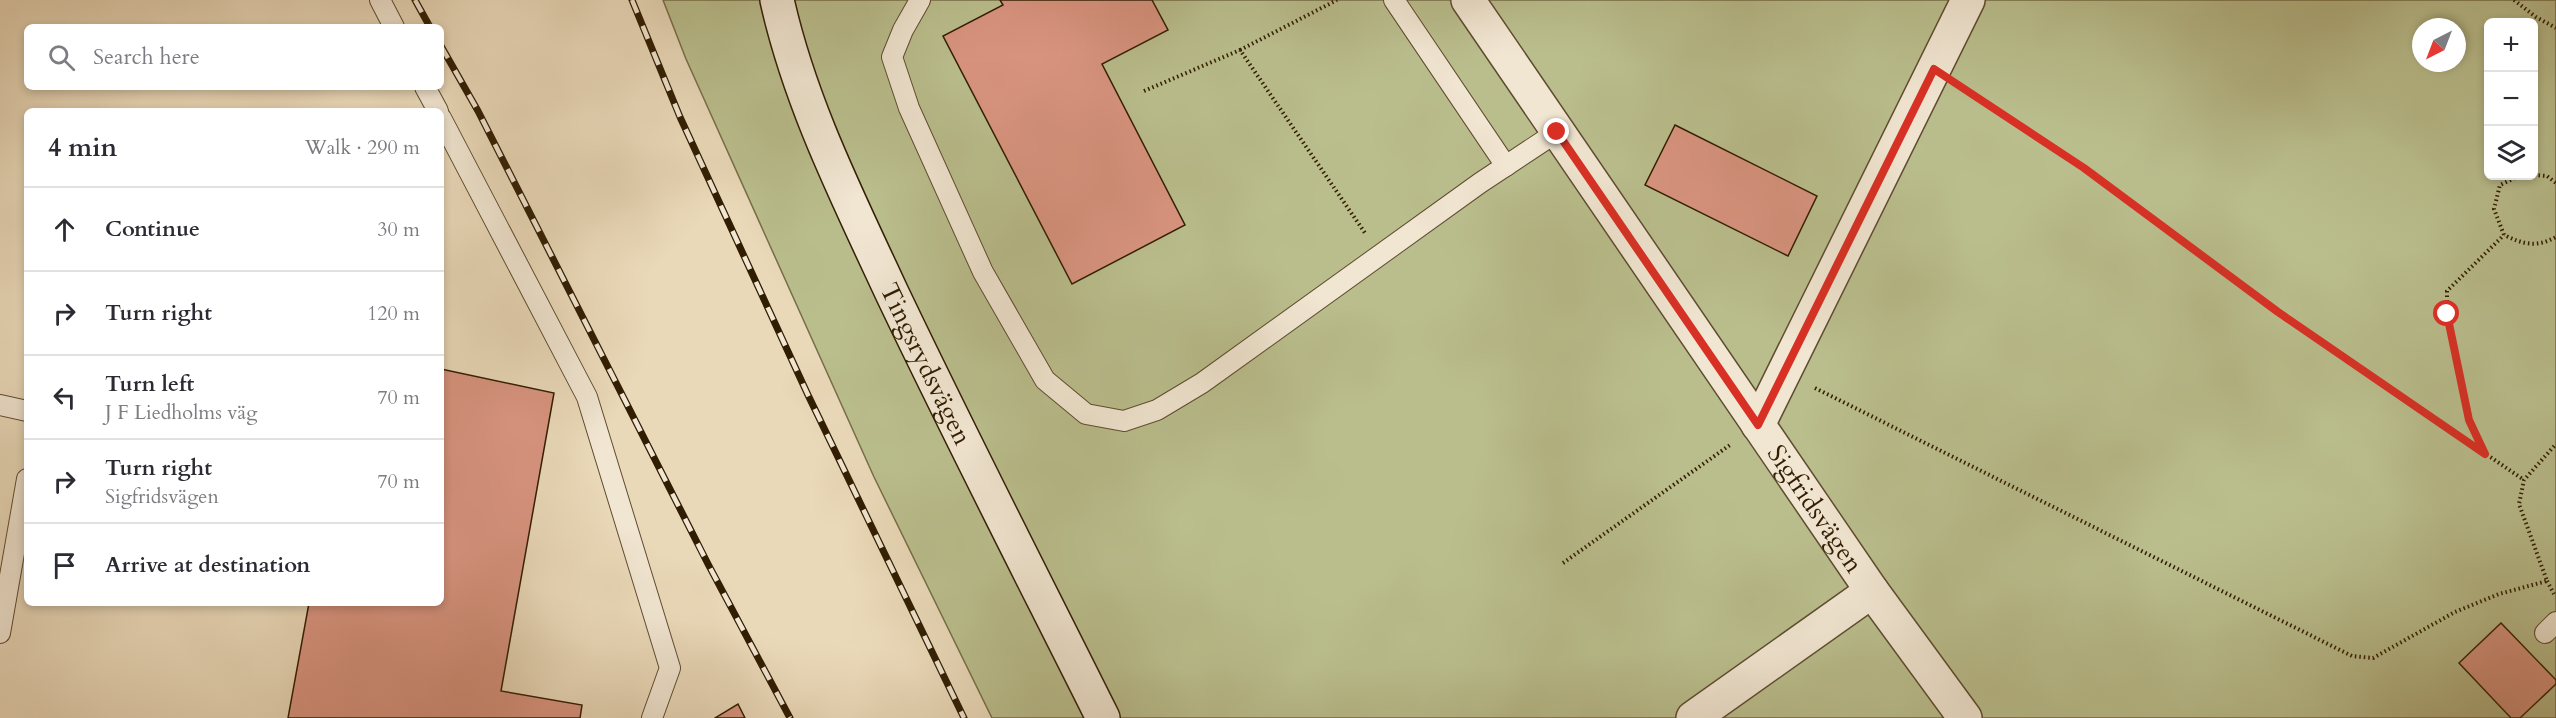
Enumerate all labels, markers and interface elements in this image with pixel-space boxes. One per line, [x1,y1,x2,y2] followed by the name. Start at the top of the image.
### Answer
[2412,18,2466,72] north arrow
[2484,18,2538,180] map controls
[2484,18,2538,72] button: +
[24,24,444,90] search box
[45,41,78,74] icon: search
[93,42,200,72] text: Search here
[2484,72,2538,126] button: −
[1543,118,1569,144] route end
[2484,126,2538,180] button: layers
[48,130,117,165] text: 4 min
[305,134,420,161] text: Walk · 290 m
[48,213,81,246] icon: ahead
[105,214,200,244] text: Continue
[377,216,420,243] text: 30 m
[872,277,981,451] street label: Tingsrydsvägen
[48,297,81,330] icon: right
[105,298,212,328] text: Turn right
[367,300,420,327] text: 120 m
[2433,300,2459,326] route start
[105,369,194,399] text: Turn left
[48,381,81,414] icon: left
[377,384,420,411] text: 70 m
[105,399,257,426] text: J F Liedholms väg
[1759,438,1872,580] street label: Sigfridsvägen
[105,453,212,483] text: Turn right
[48,465,81,498] icon: right
[377,468,420,495] text: 70 m
[105,483,219,510] text: Sigfridsvägen
[48,549,81,582] icon: arrive
[105,550,310,580] text: Arrive at destination

